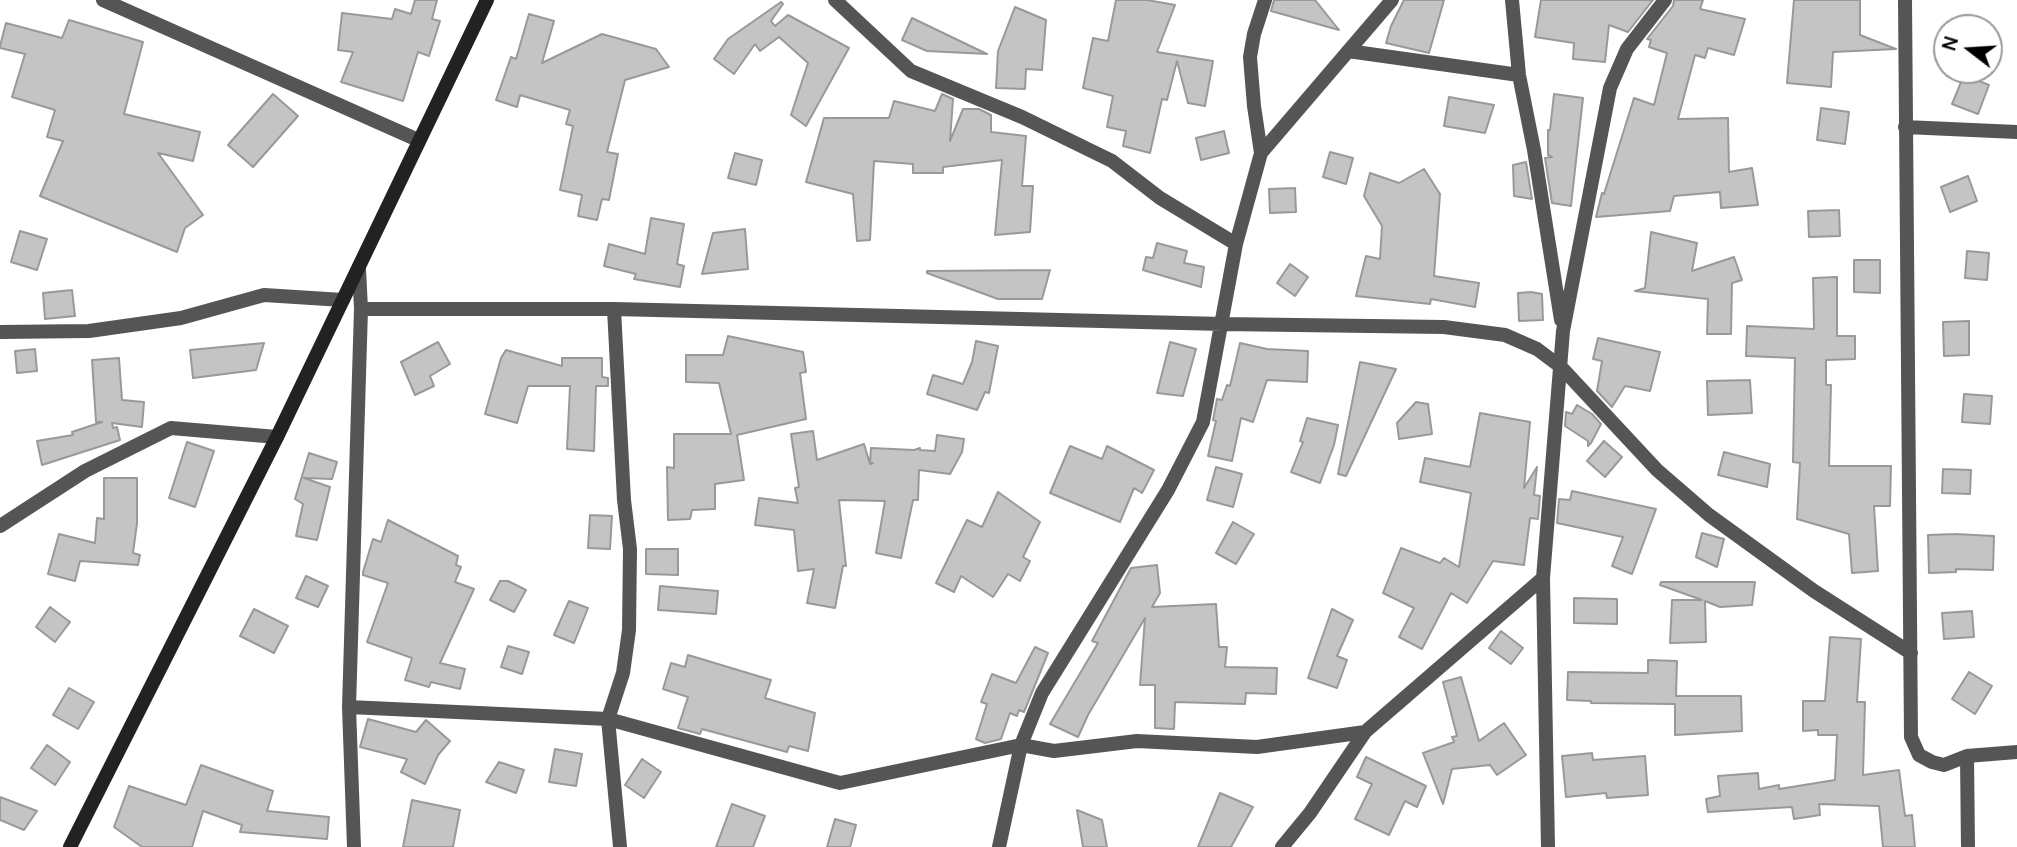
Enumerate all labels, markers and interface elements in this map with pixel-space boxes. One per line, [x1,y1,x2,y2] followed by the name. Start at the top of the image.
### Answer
[1933,14,2003,84] north arrow
[1935,33,1964,54] text: N

